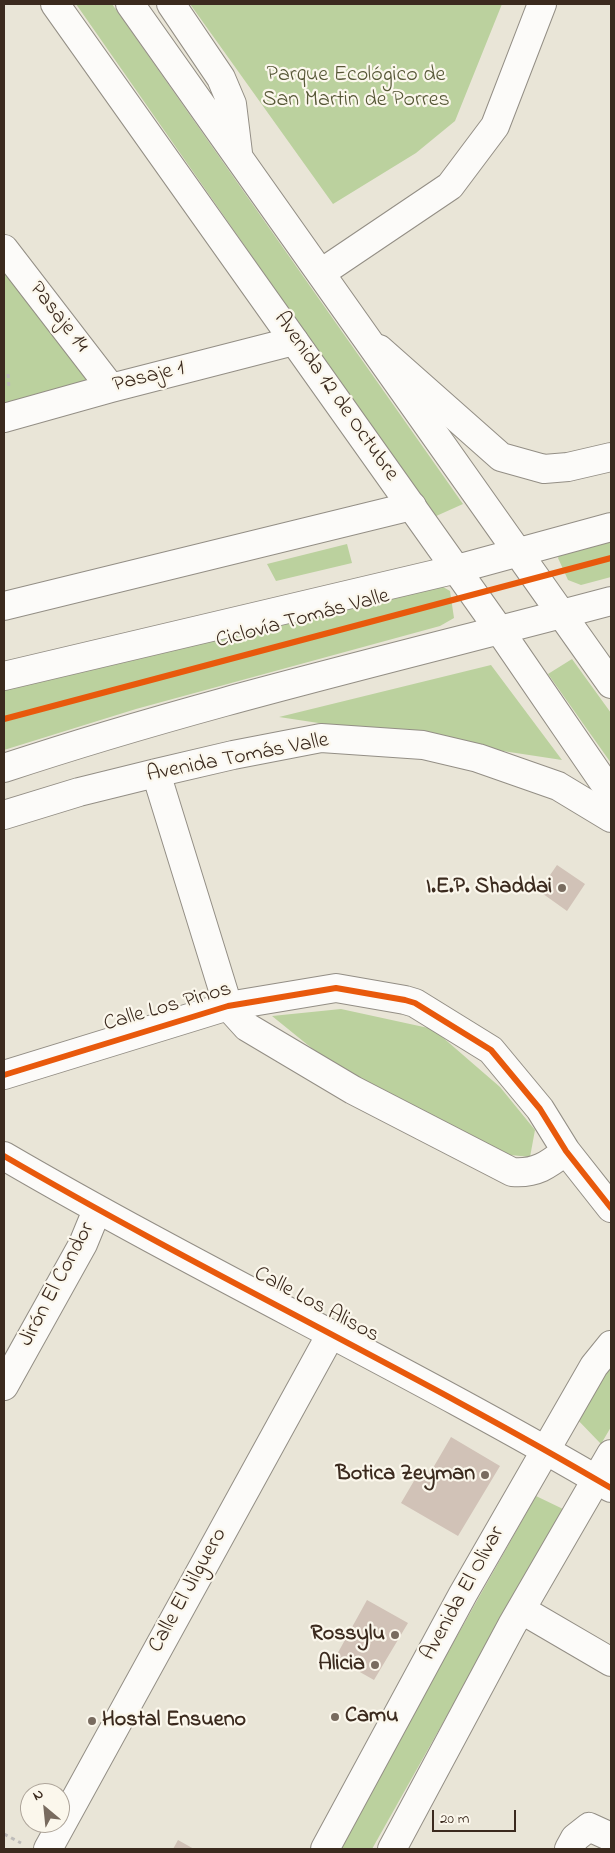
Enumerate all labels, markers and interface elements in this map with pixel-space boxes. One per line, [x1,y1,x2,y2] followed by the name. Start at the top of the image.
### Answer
[262,63,450,114] park label: Parque Ecológico de San Martin de Porres
[22,277,94,359] street label: Pasaje 14
[267,307,403,487] street label: Avenida 12 de Octubre
[110,356,188,400] street label: Pasaje 1
[213,584,393,656] street label: Ciclovía Tomás Valle
[145,728,331,790] street label: Avenida Tomás Valle
[426,875,552,901] place label: I.E.P. Shaddai
[556,882,568,894] marker: I.E.P. Shaddai
[101,977,235,1039] street label: Calle Los Pinos
[14,1218,102,1352] street label: Jirón El Condor
[249,1262,383,1350] street label: Calle Los Alisos
[336,1462,475,1488] place label: Botica Zeyman
[479,1469,491,1481] marker: Botica Zeyman
[416,1522,512,1666] street label: Avenida El Olivar
[144,1524,234,1658] street label: Calle El Jilguero
[311,1622,385,1648] place label: Rossylu
[389,1629,401,1641] marker: Rossylu
[318,1652,365,1678] place label: Alicia
[369,1659,381,1671] marker: Alicia
[345,1704,399,1730] place label: Camu
[102,1708,246,1734] place label: Hostal Ensueno
[329,1711,341,1723] marker: Camu
[86,1715,98,1727] marker: Hostal Ensueno
[20,1783,70,1833] north arrow
[29,1784,47,1807] text: N
[435,1800,519,1832] scale bar
[440,1808,469,1830] text: 20 m

